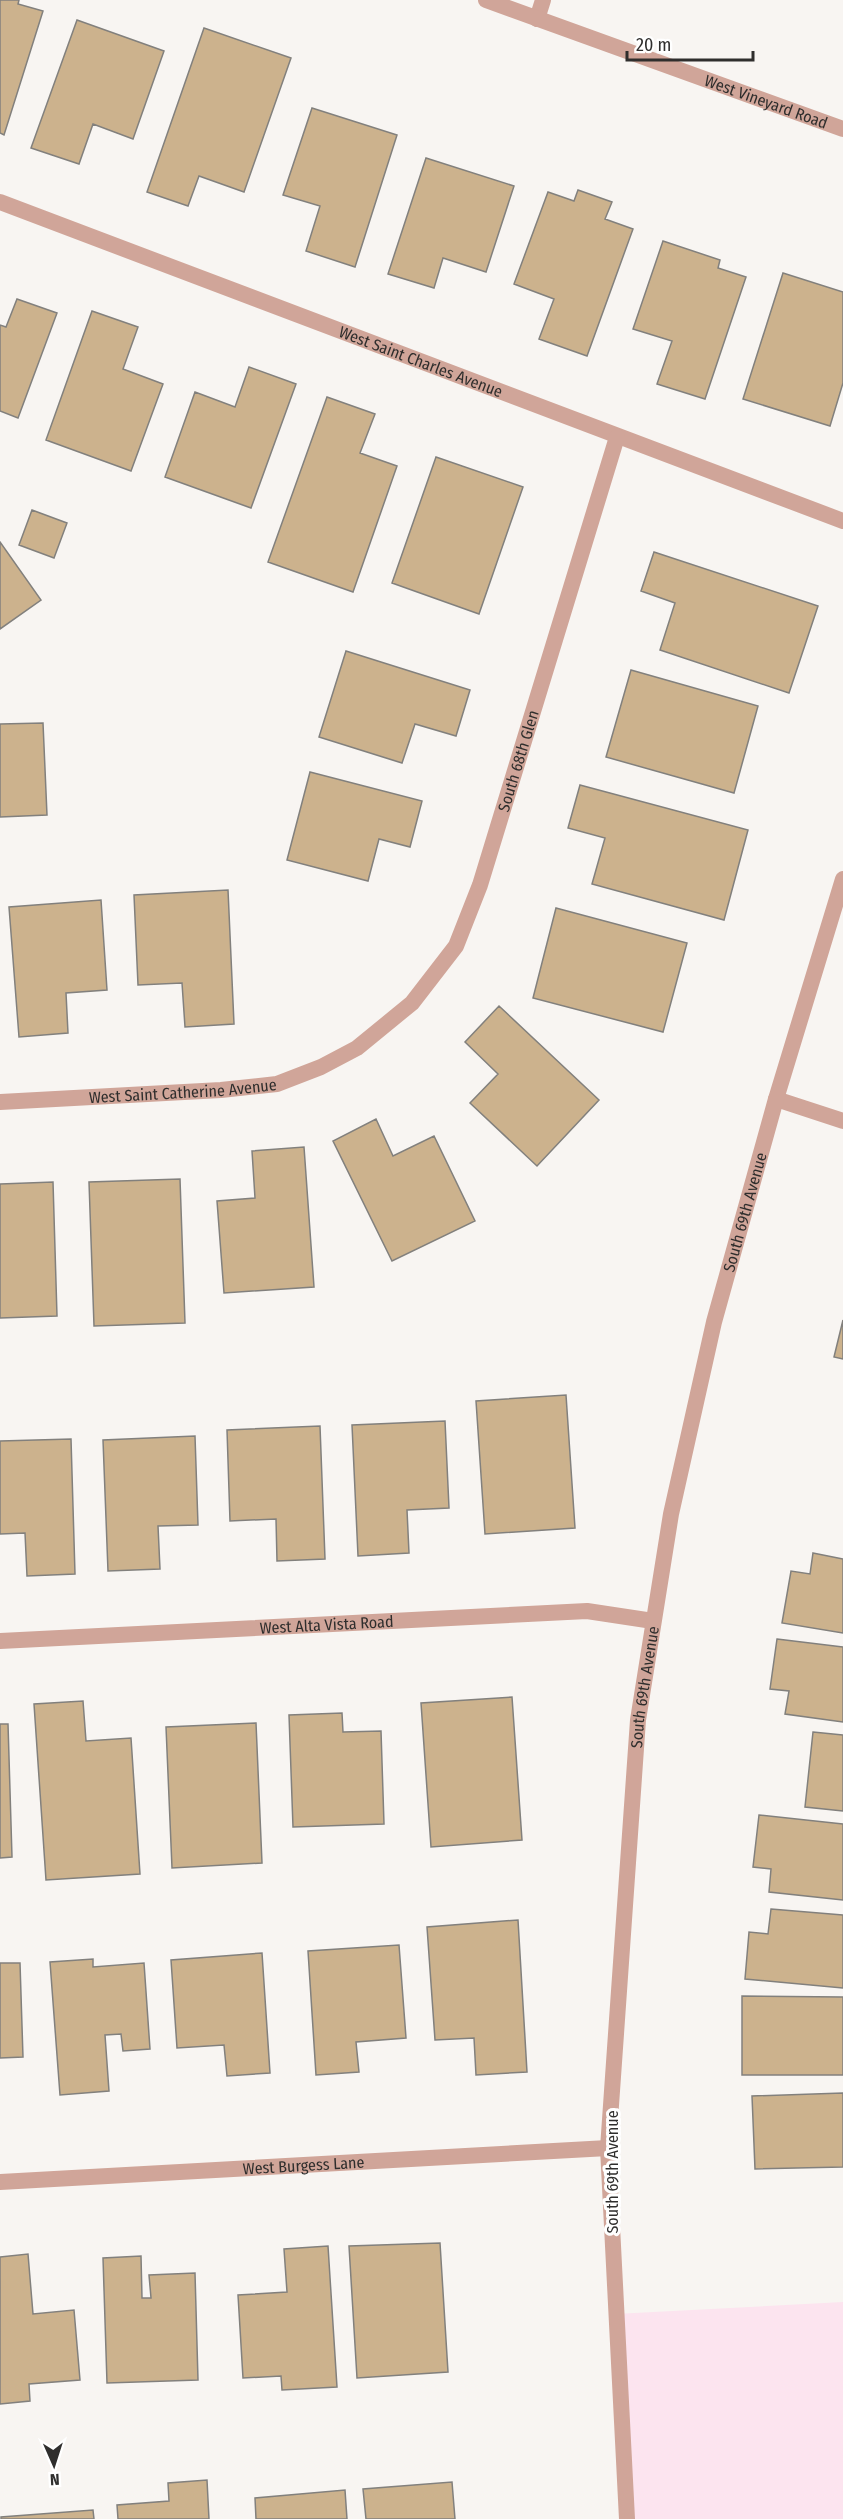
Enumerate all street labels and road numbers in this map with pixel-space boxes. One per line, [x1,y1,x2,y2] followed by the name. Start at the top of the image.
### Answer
[702,70,830,132] street label: West Vineyard Road
[336,322,505,401] street label: West Saint Charles Avenue
[494,708,542,814] street label: South 68th Glen
[88,1075,278,1107] street label: West Saint Catherine Avenue
[719,1150,770,1274] street label: South 69th Avenue
[259,1611,394,1637] street label: West Alta Vista Road
[627,1625,662,1749] street label: South 69th Avenue
[603,2110,622,2234] street label: South 69th Avenue
[242,2152,365,2178] street label: West Burgess Lane

